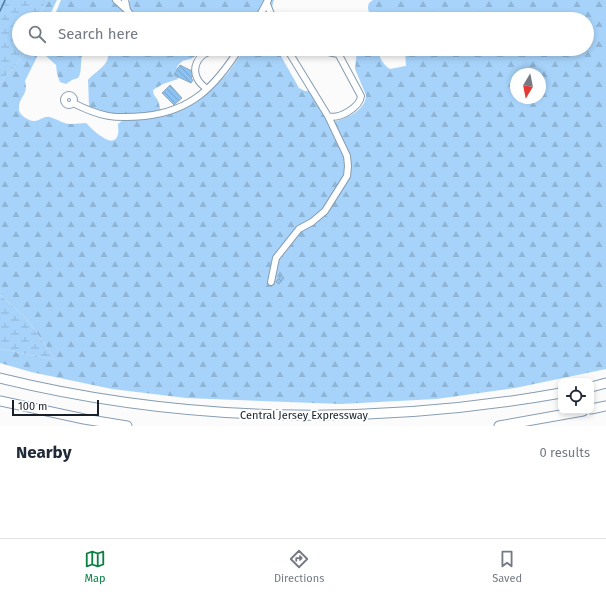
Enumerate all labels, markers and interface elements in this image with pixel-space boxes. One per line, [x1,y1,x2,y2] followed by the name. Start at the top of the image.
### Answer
[12,12,594,56] search box
[26,23,48,45] icon: search
[58,25,138,43] text: Search here
[510,68,546,104] north arrow
[558,378,594,414] map controls
[558,378,594,414] button: locate
[12,398,99,417] scale bar
[18,400,47,413] text: 100 m
[240,409,368,422] street label: Central Jersey Expressway
[16,442,71,463] text: Nearby
[539,445,590,460] text: 0 results
[84,548,106,585] tab: Map
[274,548,324,585] tab: Directions
[492,548,522,585] tab: Saved

